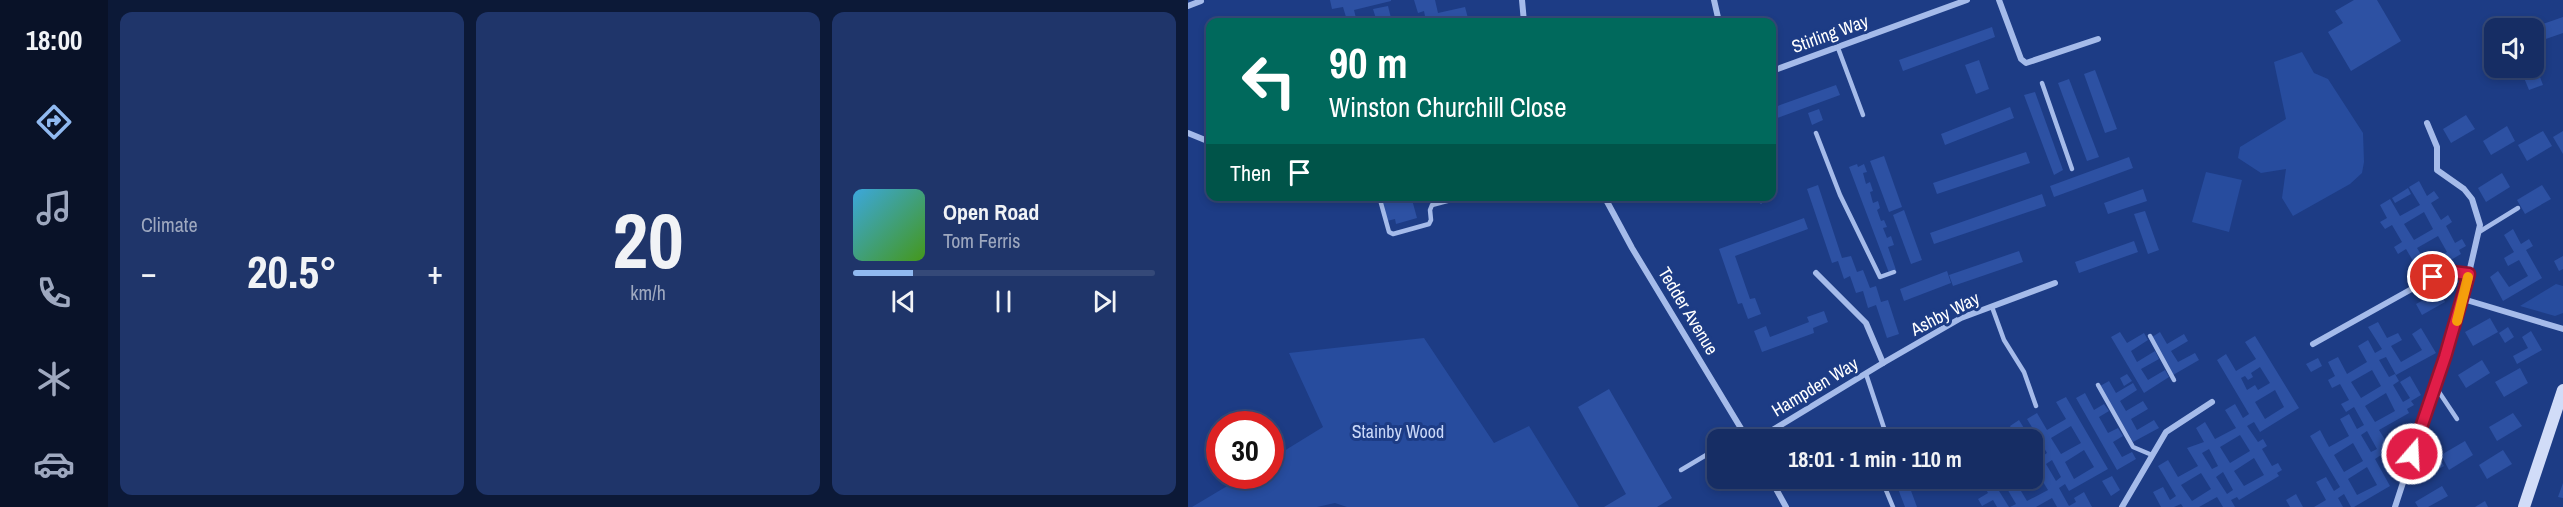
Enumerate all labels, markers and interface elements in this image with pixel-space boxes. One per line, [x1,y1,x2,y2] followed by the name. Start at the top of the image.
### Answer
[1788,8,1872,59] street label: Stirling Way
[2484,18,2544,78] map controls
[2484,18,2544,78] button: sound
[26,22,82,58] text: 18:00
[1329,35,1408,91] text: 90 m
[1230,42,1308,120] icon: left
[1329,89,1566,125] text: Winston Churchill Close
[33,101,75,143] icon: directions
[1283,156,1316,189] icon: arrive
[1230,158,1271,188] text: Then
[33,187,75,229] icon: music
[612,187,684,292] text: 20
[943,197,1039,227] text: Open Road
[141,211,198,238] text: Climate
[943,227,1021,254] text: Tom Ferris
[247,241,337,302] text: 20.5°
[141,250,157,294] text: −
[427,250,443,294] text: +
[2407,251,2458,302] pin
[2416,260,2449,293] icon: arrive
[1652,262,1724,359] street label: Tedder Avenue
[33,272,75,314] icon: phone
[630,279,666,306] text: km/h
[887,285,920,318] icon: previous
[987,285,1020,318] icon: pause
[1088,285,1121,318] icon: next
[1905,285,1984,342] street label: Ashby Way
[1767,351,1863,422] street label: Hampden Way
[33,358,75,400] icon: climate
[1206,411,1284,489] speed limit sign: 30
[1352,419,1444,444] park label: Stainby Wood
[2380,422,2444,486] position arrow
[33,443,75,485] icon: car
[1788,444,1962,474] text: 18:01 · 1 min · 110 m

